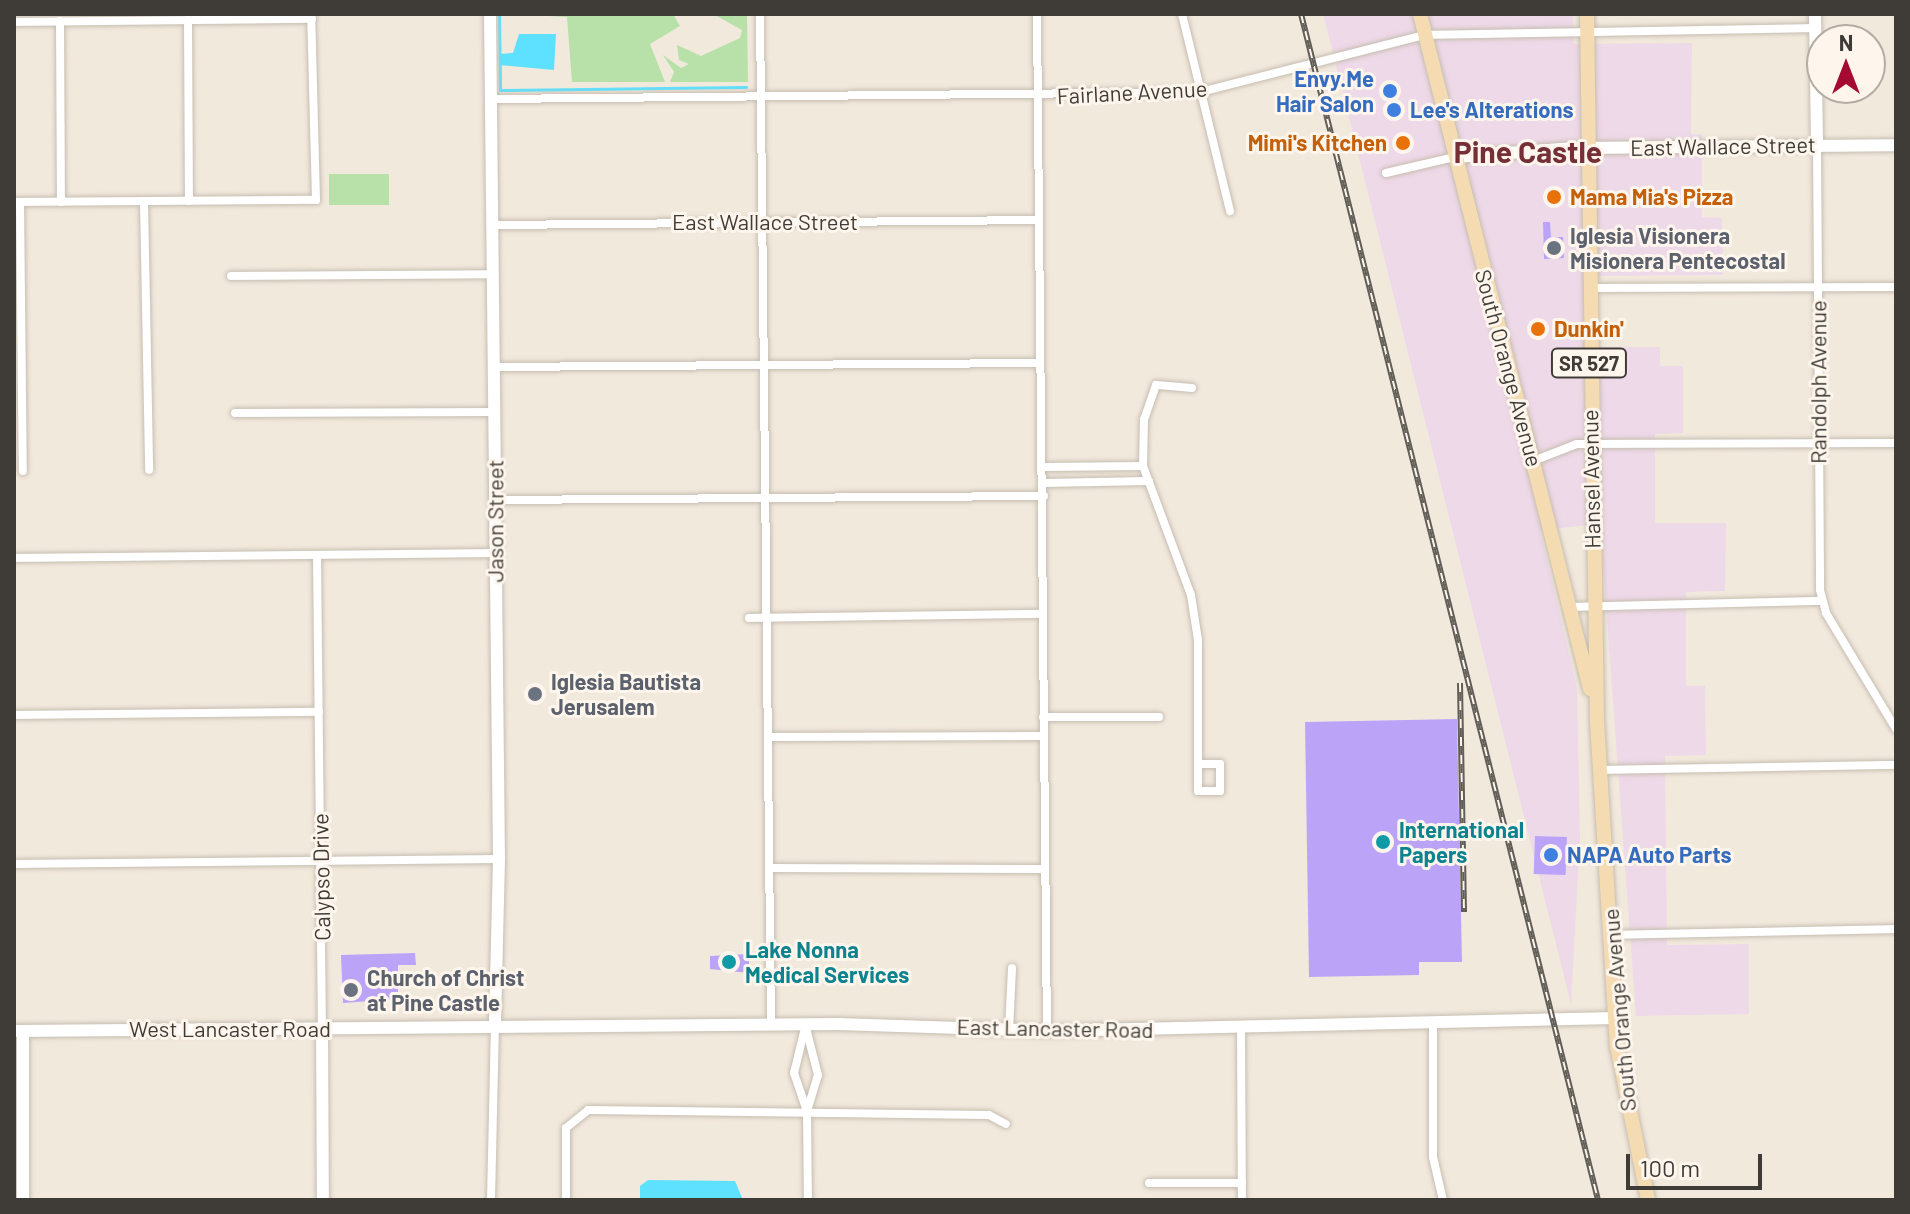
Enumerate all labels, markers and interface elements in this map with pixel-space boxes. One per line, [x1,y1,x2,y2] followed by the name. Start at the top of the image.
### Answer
[1806,24,1886,104] north arrow
[1839,29,1853,55] text: N
[1276,65,1374,116] place label: Envy.Me Hair Salon
[1056,75,1208,109] street label: Fairlane Avenue
[1381,82,1399,100] marker: Envy.Me Hair Salon
[1410,97,1574,123] place label: Lee's Alterations
[1385,101,1403,119] marker: Lee's Alterations
[1248,130,1387,156] place label: Mimi's Kitchen
[1630,131,1816,161] street label: East Wallace Street
[1454,133,1602,169] district label: Pine Castle
[1394,134,1412,152] marker: Mimi's Kitchen
[1570,184,1733,210] place label: Mama Mia's Pizza
[1545,188,1563,206] marker: Mama Mia's Pizza
[672,209,858,235] street label: East Wallace Street
[1570,222,1786,274] place label: Iglesia Visionera Misionera Pentecostal
[1545,239,1563,257] marker: Iglesia Visionera Misionera Pentecostal
[1470,266,1548,470] street label: South Orange Avenue
[1805,300,1831,464] street label: Randolph Avenue
[1554,316,1624,342] place label: Dunkin'
[1529,320,1547,338] marker: Dunkin'
[1549,347,1629,379] road number: SR 527
[1577,409,1605,549] street label: Hansel Avenue
[482,460,508,582] street label: Jason Street
[551,668,701,720] place label: Iglesia Bautista Jerusalem
[526,685,544,703] marker: Iglesia Bautista Jerusalem
[307,813,335,941] street label: Calypso Drive
[1399,816,1524,868] place label: International Papers
[1374,833,1392,851] marker: International Papers
[1567,842,1732,868] place label: NAPA Auto Parts
[1542,846,1560,864] marker: NAPA Auto Parts
[1597,908,1641,1112] street label: South Orange Avenue
[745,936,909,988] place label: Lake Nonna Medical Services
[720,953,738,971] marker: Lake Nonna Medical Services
[367,964,524,1016] place label: Church of Christ at Pine Castle
[342,981,360,999] marker: Church of Christ at Pine Castle
[956,1013,1154,1043] street label: East Lancaster Road
[129,1016,331,1042] street label: West Lancaster Road
[1630,1138,1766,1188] scale bar
[1640,1153,1700,1182] text: 100 m

